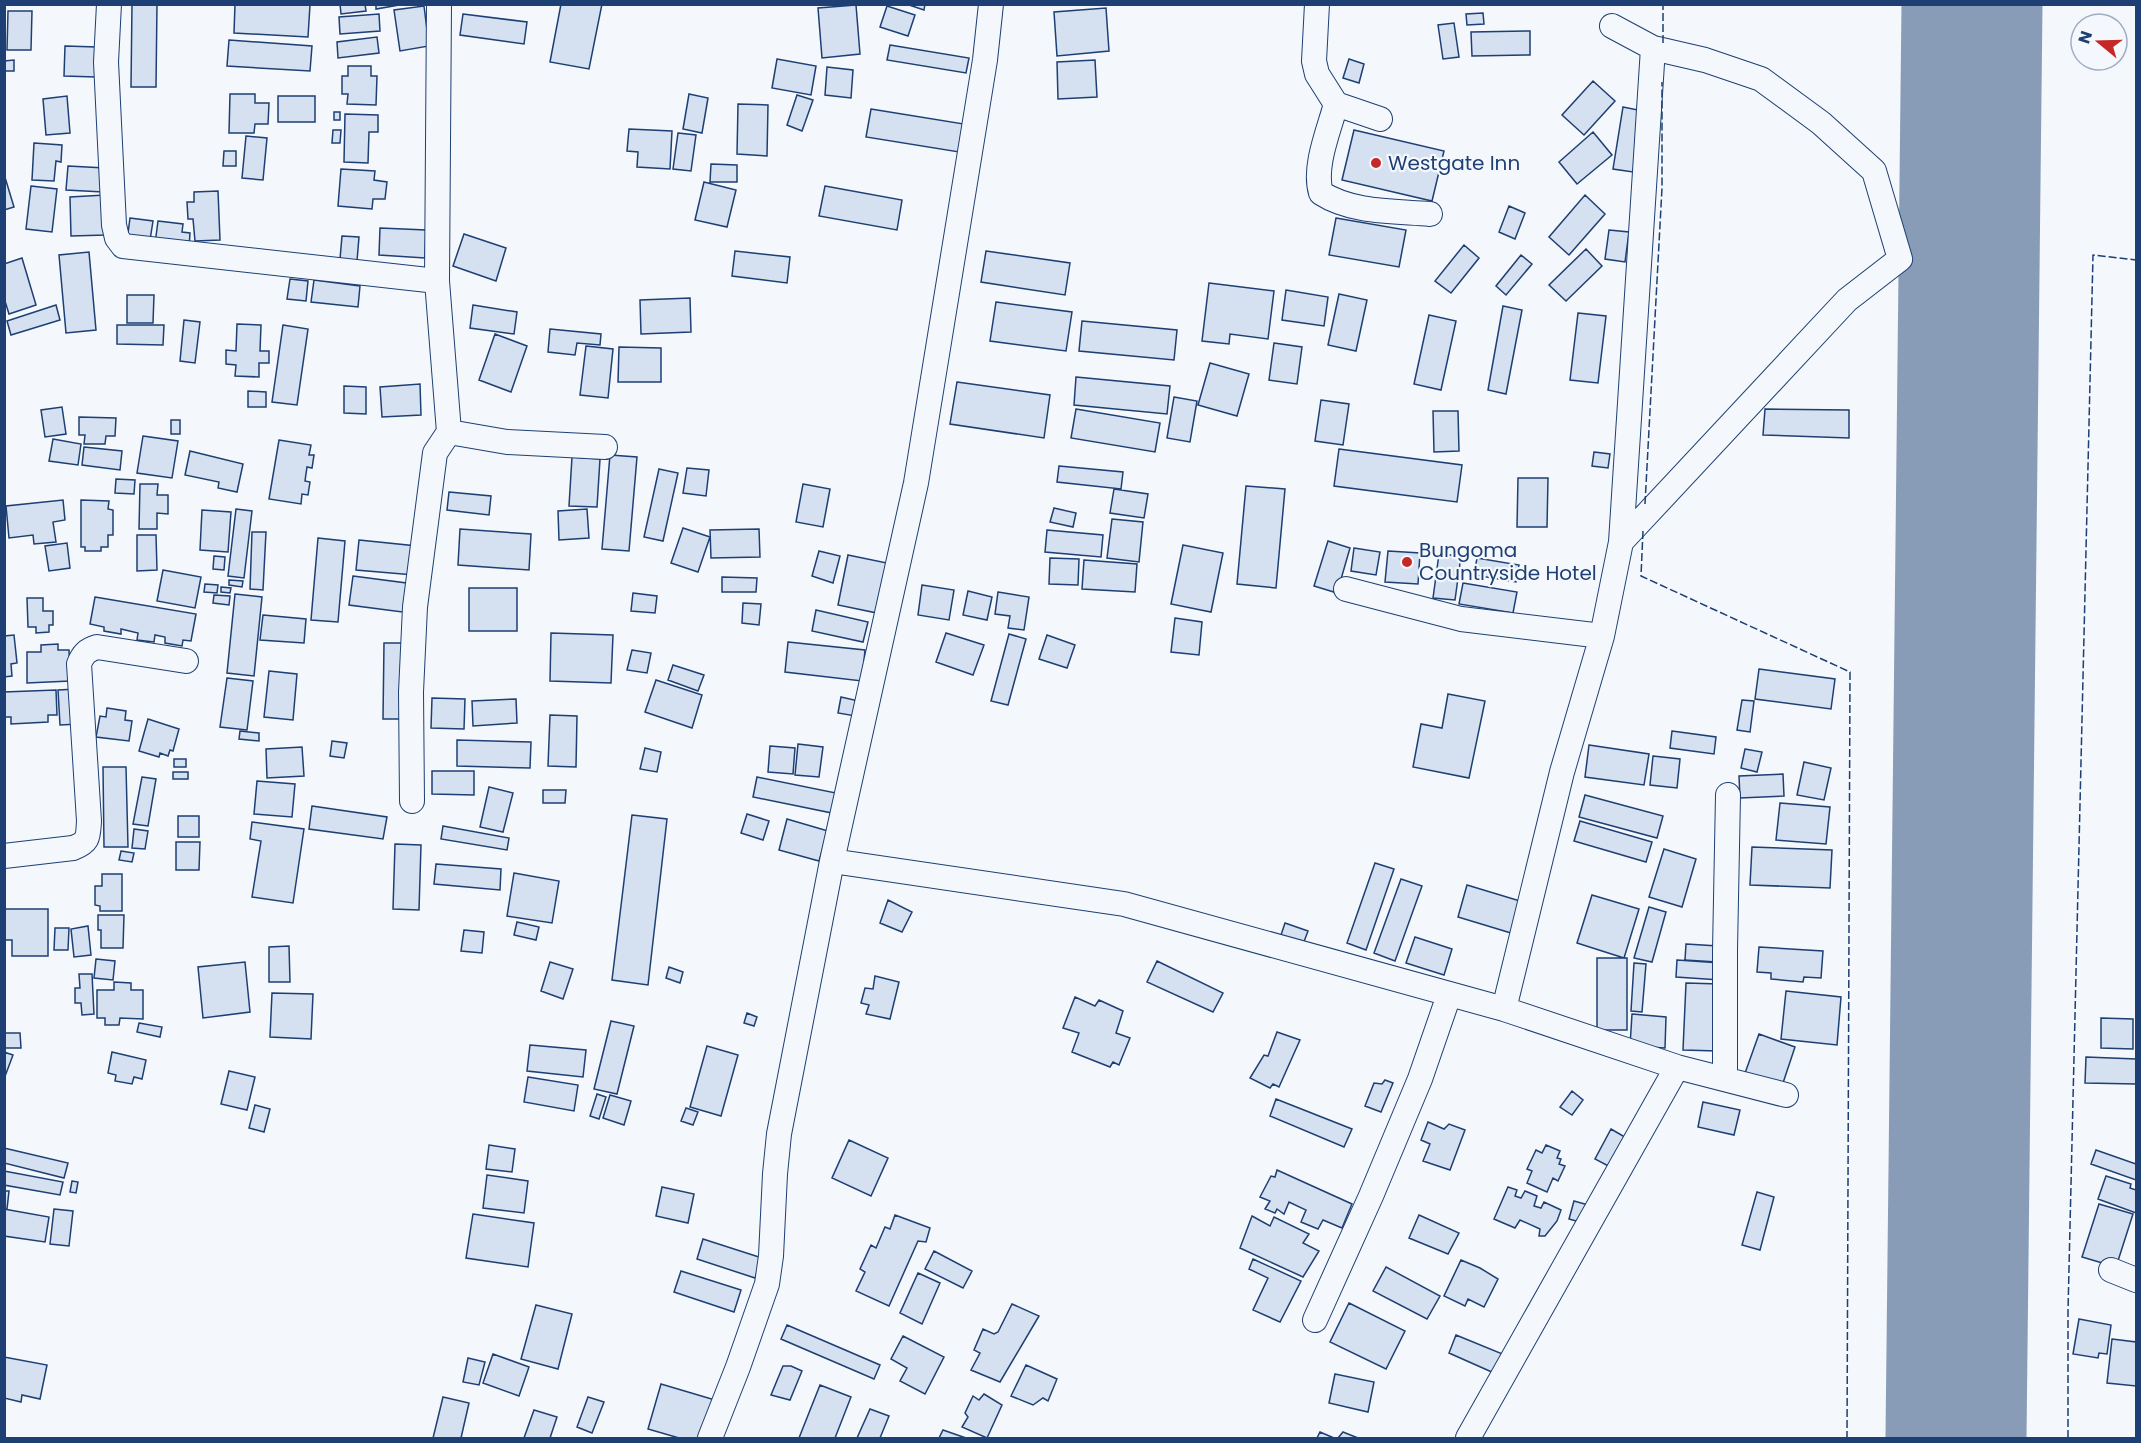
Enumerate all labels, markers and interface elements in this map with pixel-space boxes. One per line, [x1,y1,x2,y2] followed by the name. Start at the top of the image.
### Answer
[2069,12,2129,72] north arrow
[2072,28,2098,47] text: N
[1388,149,1520,177] place label: Westgate Inn
[1369,156,1383,170] marker: Westgate Inn
[1419,536,1597,587] place label: Bungoma Countryside Hotel
[1400,555,1414,569] marker: Bungoma Countryside Hotel

